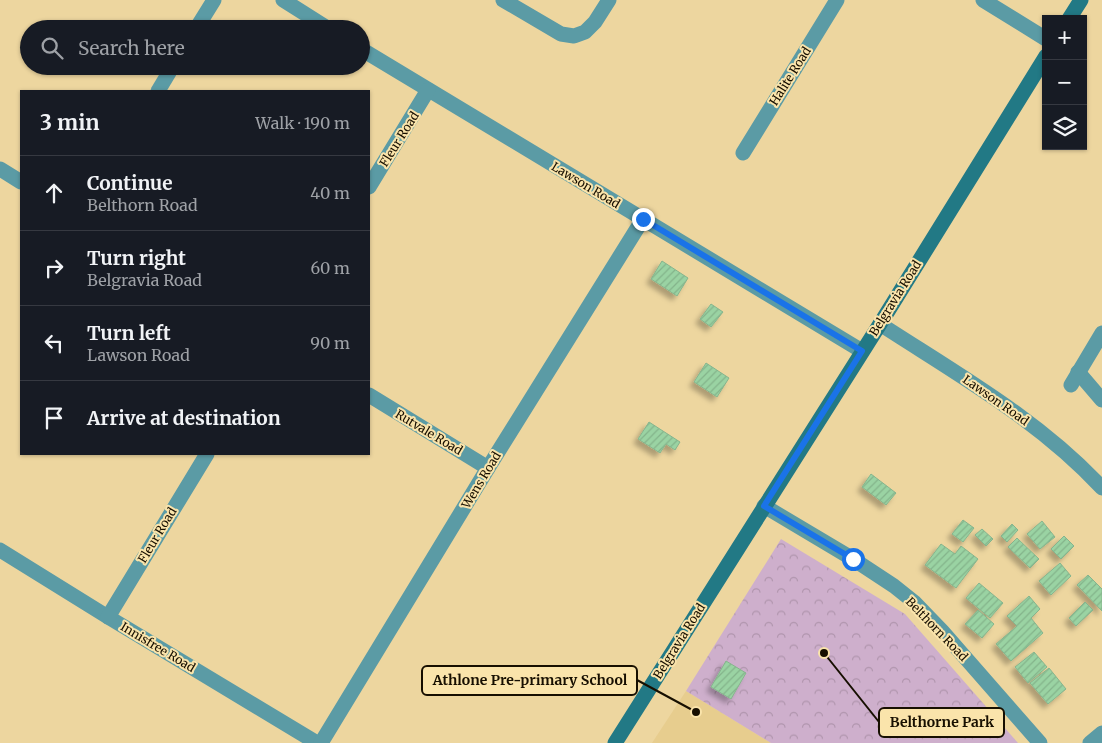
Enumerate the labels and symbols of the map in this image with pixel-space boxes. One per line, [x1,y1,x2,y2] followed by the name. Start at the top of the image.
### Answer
[766,44,814,108] street label: Halite Road
[376,109,422,169] street label: Fleur Road
[549,159,623,211] street label: Lawson Road
[632,208,655,231] route end
[866,257,924,339] street label: Belgravia Road
[960,372,1032,428] street label: Lawson Road
[393,406,465,458] street label: Rutvale Road
[458,449,504,512] street label: Wens Road
[135,504,179,566] street label: Fleur Road
[842,548,865,571] route start
[903,594,971,664] street label: Belthorn Road
[650,600,708,682] street label: Belgravia Road
[118,619,198,675] street label: Innisfree Road
[422,666,637,695] callout: Athlone Pre-primary School
[432,671,628,689] text: Athlone Pre-primary School
[879,708,1004,737] callout: Belthorne Park
[890,713,995,731] text: Belthorne Park

